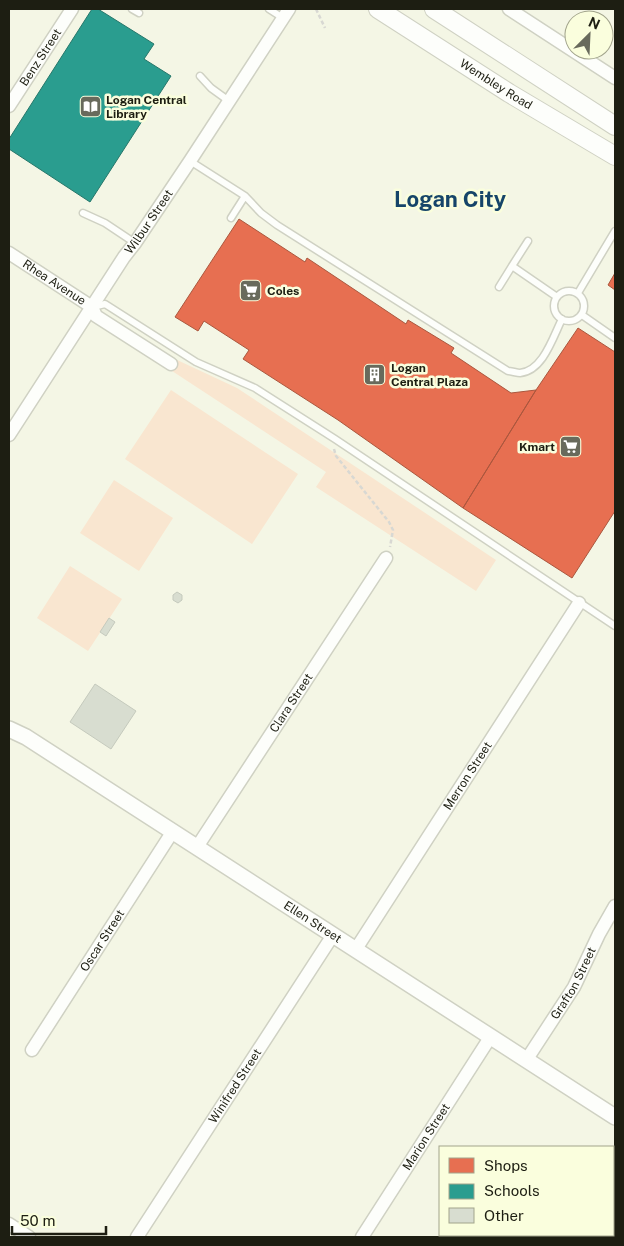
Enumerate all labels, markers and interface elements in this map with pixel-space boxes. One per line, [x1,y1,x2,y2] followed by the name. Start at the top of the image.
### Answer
[564,10,614,60] north arrow
[586,14,603,33] text: N
[17,26,65,89] street label: Benz Street
[457,56,535,112] street label: Wembley Road
[106,93,187,121] place label: Logan Central Library
[78,95,102,119] library icon: Logan Central Library
[394,186,507,212] district label: Logan City
[122,187,176,257] street label: Wilbur Street
[20,257,89,308] street label: Rhea Avenue
[239,279,263,303] supermarket icon: Coles
[267,284,299,298] place label: Coles
[391,361,468,389] place label: Logan Central Plaza
[363,363,387,387] building icon: Logan Central Plaza
[559,435,583,459] supermarket icon: Kmart
[519,440,555,454] place label: Kmart
[267,671,316,735] street label: Clara Street
[440,739,495,813] street label: Merron Street
[281,898,344,946] street label: Ellen Street
[77,907,128,974] street label: Oscar Street
[548,945,599,1022] street label: Grafton Street
[206,1046,264,1126] street label: Winifred Street
[400,1101,453,1173] street label: Marion Street
[439,1146,614,1236] legend
[484,1157,528,1174] text: Shops
[484,1182,540,1199] text: Schools
[12,1204,106,1236] scale bar
[484,1207,524,1224] text: Other
[20,1212,55,1229] text: 50 m

